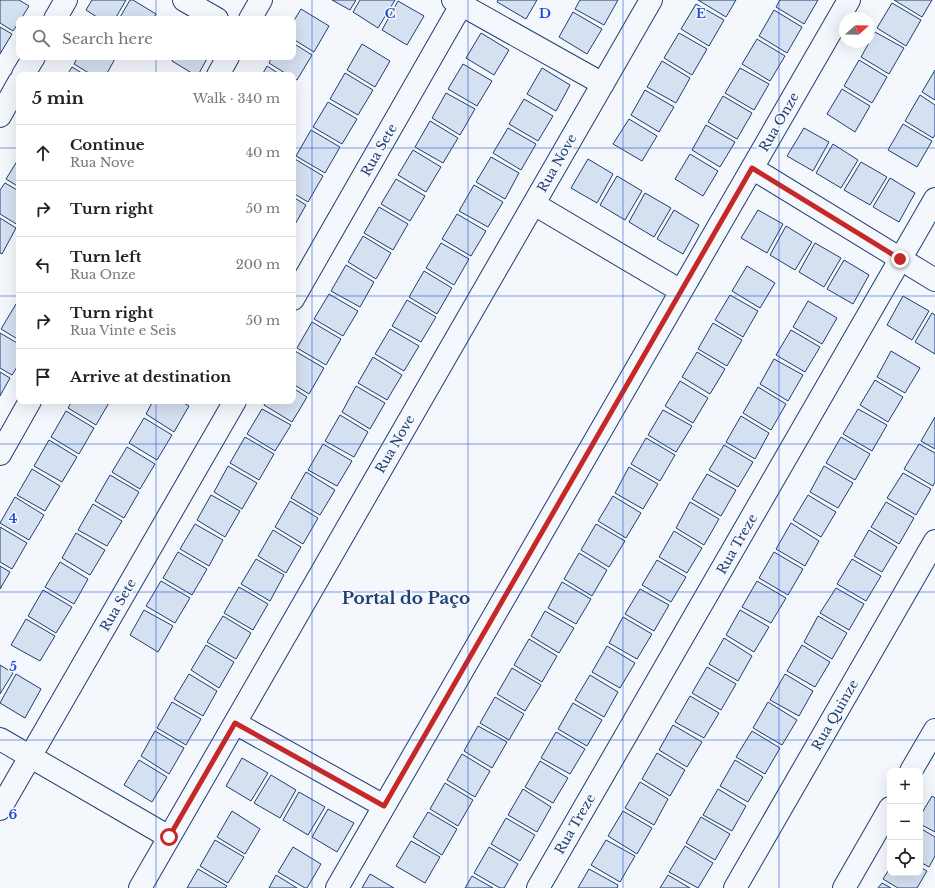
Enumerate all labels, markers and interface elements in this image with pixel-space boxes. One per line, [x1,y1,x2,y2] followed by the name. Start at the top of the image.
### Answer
[385,5,396,22] text: C
[539,5,551,22] text: D
[696,5,706,22] text: E
[839,12,875,48] north arrow
[16,16,296,60] search box
[30,27,52,49] icon: search
[62,29,153,48] text: Search here
[32,88,84,109] text: 5 min
[755,89,803,155] street label: Rua Onze
[193,90,280,107] text: Walk · 340 m
[357,121,401,179] street label: Rua Sete
[534,131,580,195] street label: Rua Nove
[70,135,145,154] text: Continue
[32,142,54,164] icon: ahead
[245,144,280,161] text: 40 m
[70,154,134,171] text: Rua Nove
[32,198,54,220] icon: right
[70,199,153,218] text: Turn right
[246,200,280,217] text: 50 m
[70,247,141,266] text: Turn left
[891,250,909,268] route end
[32,254,54,276] icon: left
[236,256,280,273] text: 200 m
[70,266,136,283] text: Rua Onze
[70,303,153,322] text: Turn right
[32,310,54,332] icon: right
[246,312,280,329] text: 50 m
[70,322,176,339] text: Rua Vinte e Seis
[32,366,54,388] icon: arrive
[70,367,231,386] text: Arrive at destination
[372,412,418,476] street label: Rua Nove
[9,510,18,527] text: 4
[713,511,761,577] street label: Rua Treze
[96,576,140,634] street label: Rua Sete
[342,588,470,609] district label: Portal do Paço
[9,658,17,675] text: 5
[808,677,862,753] street label: Rua Quinze
[887,768,923,876] map controls
[887,768,923,804] button: +
[551,791,599,857] street label: Rua Treze
[887,804,923,840] button: −
[9,806,18,823] text: 6
[160,828,178,846] route start
[887,840,923,876] button: locate

